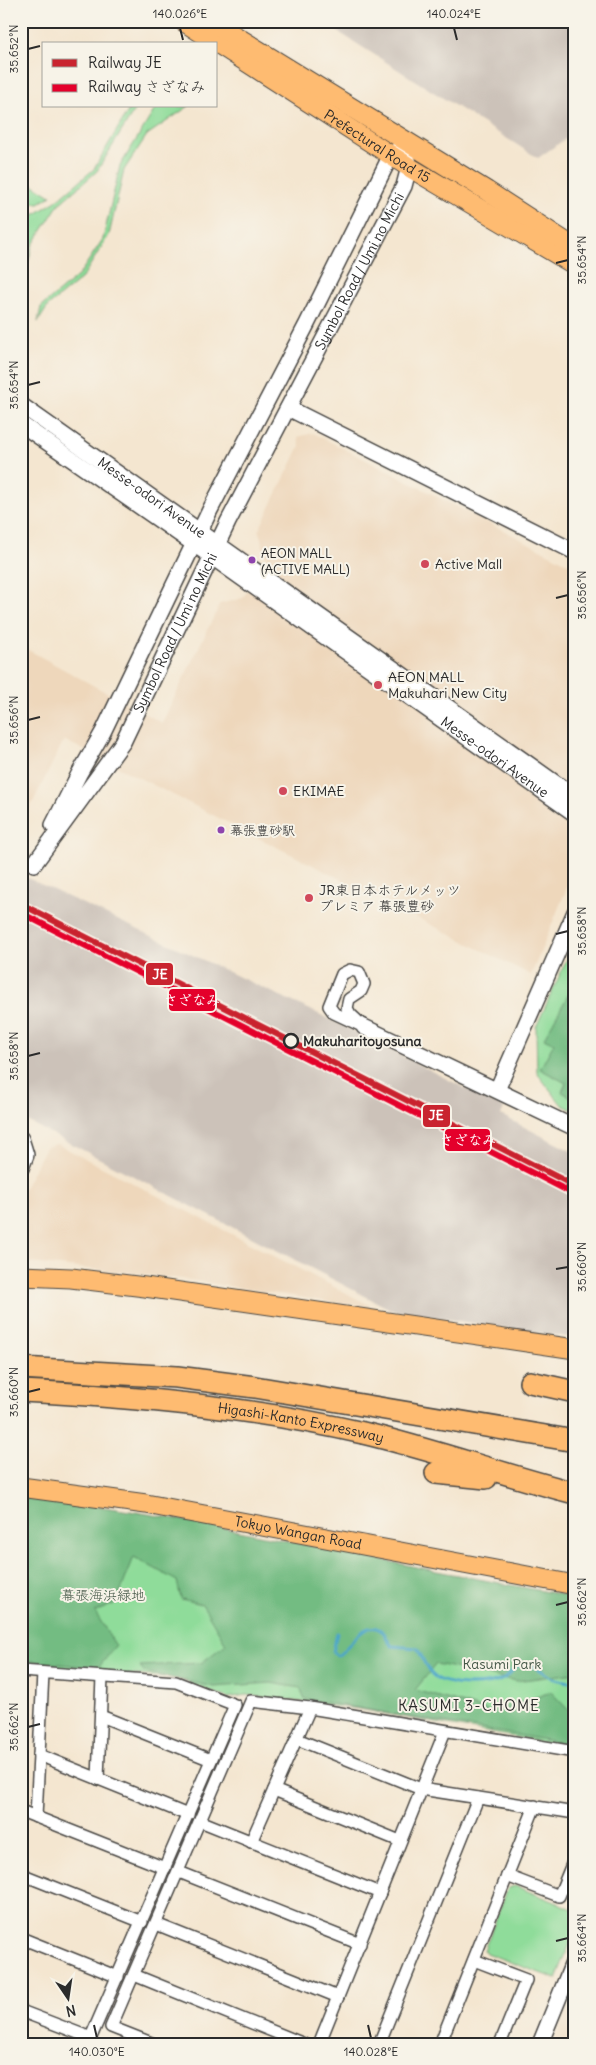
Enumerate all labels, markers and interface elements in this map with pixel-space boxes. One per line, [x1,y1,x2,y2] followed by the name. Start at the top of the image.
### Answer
[153,6,207,21] text: 140.026°E
[427,6,481,21] text: 140.024°E
[6,25,21,73] text: 35.652°N
[42,42,218,108] legend
[88,53,162,72] text: Railway JE
[88,77,205,96] text: Railway さざなみ
[321,105,434,187] street label: Prefectural Road 15
[311,189,408,353] street label: Symbol Road / Umi no Michi
[574,235,589,285] text: 35.654°N
[6,360,21,410] text: 35.654°N
[94,453,209,542] street label: Messe-odori Avenue
[261,545,350,578] place label: AEON MALL (ACTIVE MALL)
[129,550,221,716] street label: Symbol Road / Umi no Michi
[247,555,257,565] marker: AEON MALL (ACTIVE MALL)
[435,555,502,573] place label: Active Mall
[419,558,431,570] marker: Active Mall
[574,570,589,620] text: 35.656°N
[388,668,507,702] place label: AEON MALL Makuhari New City
[372,679,384,691] marker: AEON MALL Makuhari New City
[6,695,21,745] text: 35.656°N
[437,713,552,801] street label: Messe-odori Avenue
[293,782,345,800] place label: EKIMAE
[277,785,289,797] marker: EKIMAE
[230,822,295,839] place label: 幕張豊砂駅
[216,825,226,835] marker: 幕張豊砂駅
[319,881,461,915] place label: JR東日本ホテルメッツ プレミア 幕張豊砂
[303,892,315,904] marker: JR東日本ホテルメッツ プレミア 幕張豊砂
[574,906,589,956] text: 35.658°N
[145,962,174,986] line badge: JE
[152,965,168,983] text: JE
[168,988,216,1012] line badge: さざなみ
[164,991,220,1009] text: さざなみ
[6,1031,21,1081] text: 35.658°N
[303,1032,422,1050] place label: Makuharitoyosuna
[283,1033,299,1049] marker: Makuharitoyosuna
[422,1104,451,1128] line badge: JE
[428,1106,444,1124] text: JE
[444,1128,491,1152] line badge: さざなみ
[440,1131,496,1149] text: さざなみ
[574,1242,589,1292] text: 35.660°N
[6,1367,21,1417] text: 35.660°N
[217,1399,386,1447] street label: Higashi-Kanto Expressway
[233,1512,363,1554] street label: Tokyo Wangan Road
[574,1578,589,1626] text: 35.662°N
[61,1586,145,1604] park label: 幕張海浜緑地
[463,1655,541,1673] park label: Kasumi Park
[398,1696,540,1715] district label: KASUMI 3-CHOME
[6,1703,21,1751] text: 35.662°N
[574,1913,589,1963] text: 35.664°N
[42,1972,92,2022] north arrow
[64,2001,78,2021] text: N
[69,2044,125,2059] text: 140.030°E
[344,2044,398,2059] text: 140.028°E

